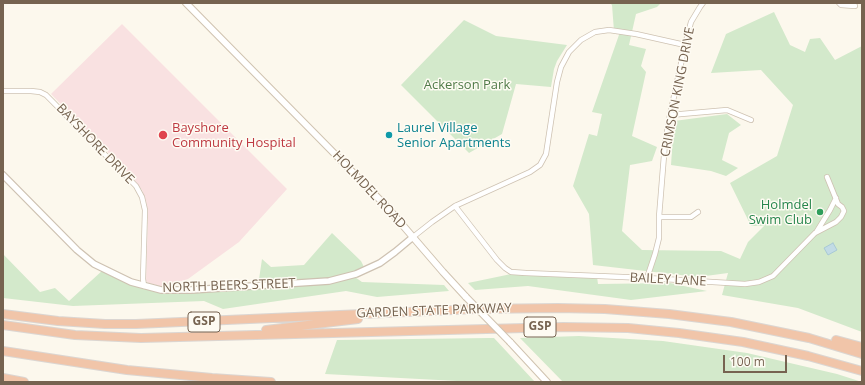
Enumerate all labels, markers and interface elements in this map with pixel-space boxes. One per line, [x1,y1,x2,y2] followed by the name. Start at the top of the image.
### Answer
[658,26,698,158] street label: CRIMSON KING DRIVE
[424,77,510,93] park label: Ackerson Park
[53,101,137,187] street label: BAYSHORE DRIVE
[172,120,296,151] place label: Bayshore Community Hospital
[397,120,511,151] place label: Laurel Village Senior Apartments
[157,129,169,141] marker: Bayshore Community Hospital
[384,130,394,140] marker: Laurel Village Senior Apartments
[329,148,409,232] street label: HOLMDEL ROAD
[749,197,812,228] place label: Holmdel Swim Club
[815,207,825,217] marker: Holmdel Swim Club
[629,270,707,290] street label: BAILEY LANE
[162,276,296,296] street label: NORTH BEERS STREET
[356,300,512,322] street label: GARDEN STATE PARKWAY
[188,312,220,332] road number: GSP
[524,317,556,337] road number: GSP
[725,347,789,373] scale bar
[730,353,765,370] text: 100 m

